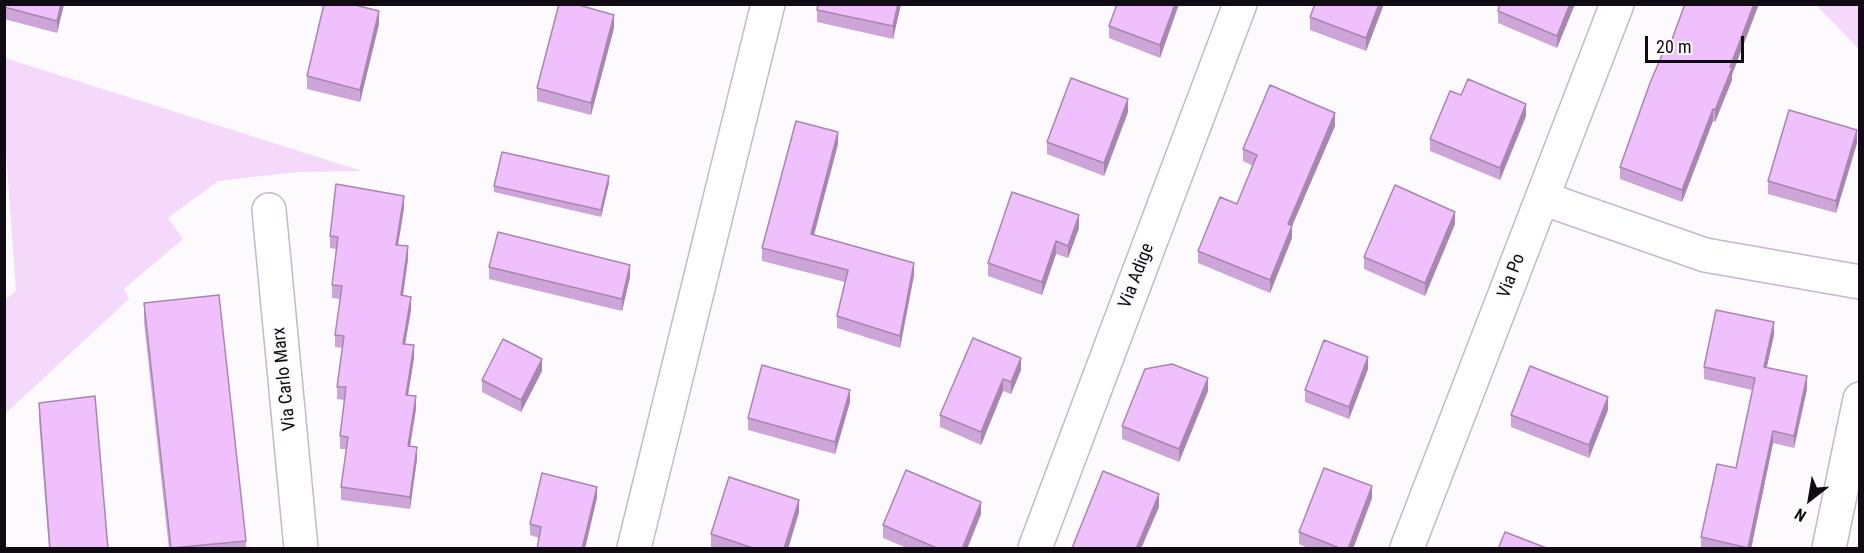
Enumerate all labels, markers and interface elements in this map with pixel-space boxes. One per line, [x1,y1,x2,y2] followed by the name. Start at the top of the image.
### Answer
[1648,24,1747,62] scale bar
[1656,36,1691,57] text: 20 m
[1115,241,1159,311] street label: Via Adige
[1494,251,1530,301] street label: Via Po
[269,326,301,432] street label: Via Carlo Marx
[1780,469,1840,529] north arrow
[1791,504,1810,526] text: N

